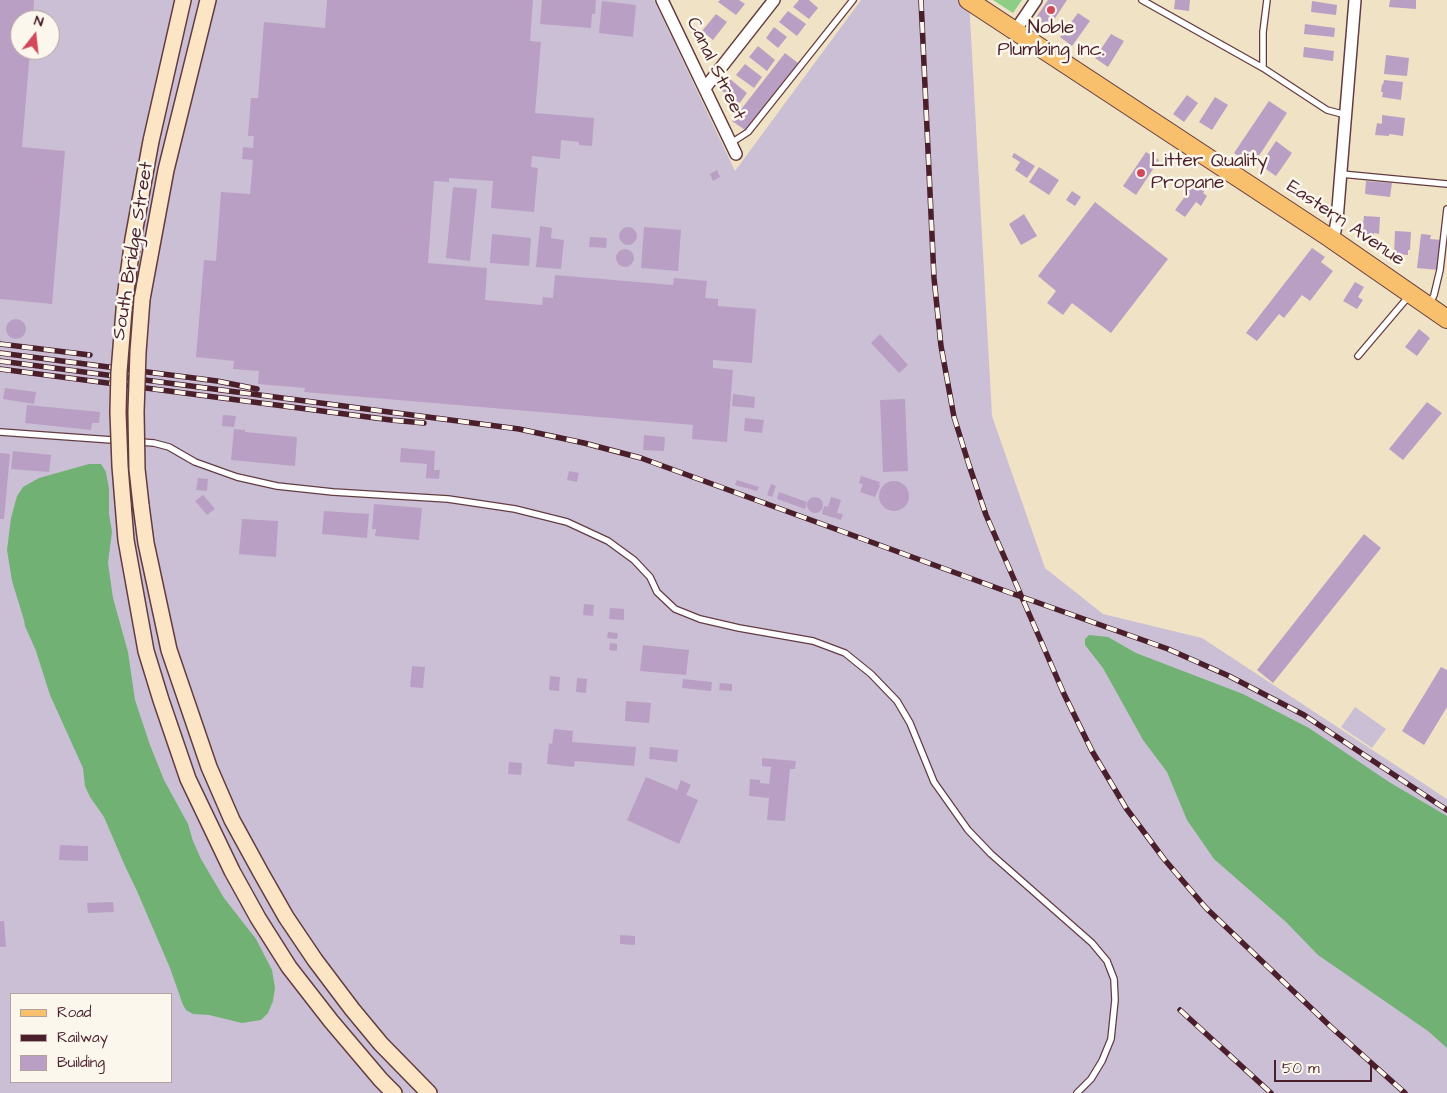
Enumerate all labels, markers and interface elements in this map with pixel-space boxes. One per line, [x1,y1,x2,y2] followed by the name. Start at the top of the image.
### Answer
[1045,4,1057,16] marker: Noble Plumbing Inc.
[10,10,60,60] north arrow
[32,11,46,32] text: N
[680,14,750,124] street label: Canal Street
[997,18,1105,62] place label: Noble Plumbing Inc.
[1151,151,1268,195] place label: Litter Quality Propane
[109,160,159,342] street label: South Bridge Street
[1135,167,1147,179] marker: Litter Quality Propane
[1282,176,1408,272] street label: Eastern Avenue
[10,993,172,1083] legend
[57,1002,91,1023] text: Road
[57,1027,108,1048] text: Railway
[1277,1050,1374,1082] scale bar
[57,1052,105,1073] text: Building
[1282,1058,1320,1079] text: 50 m

